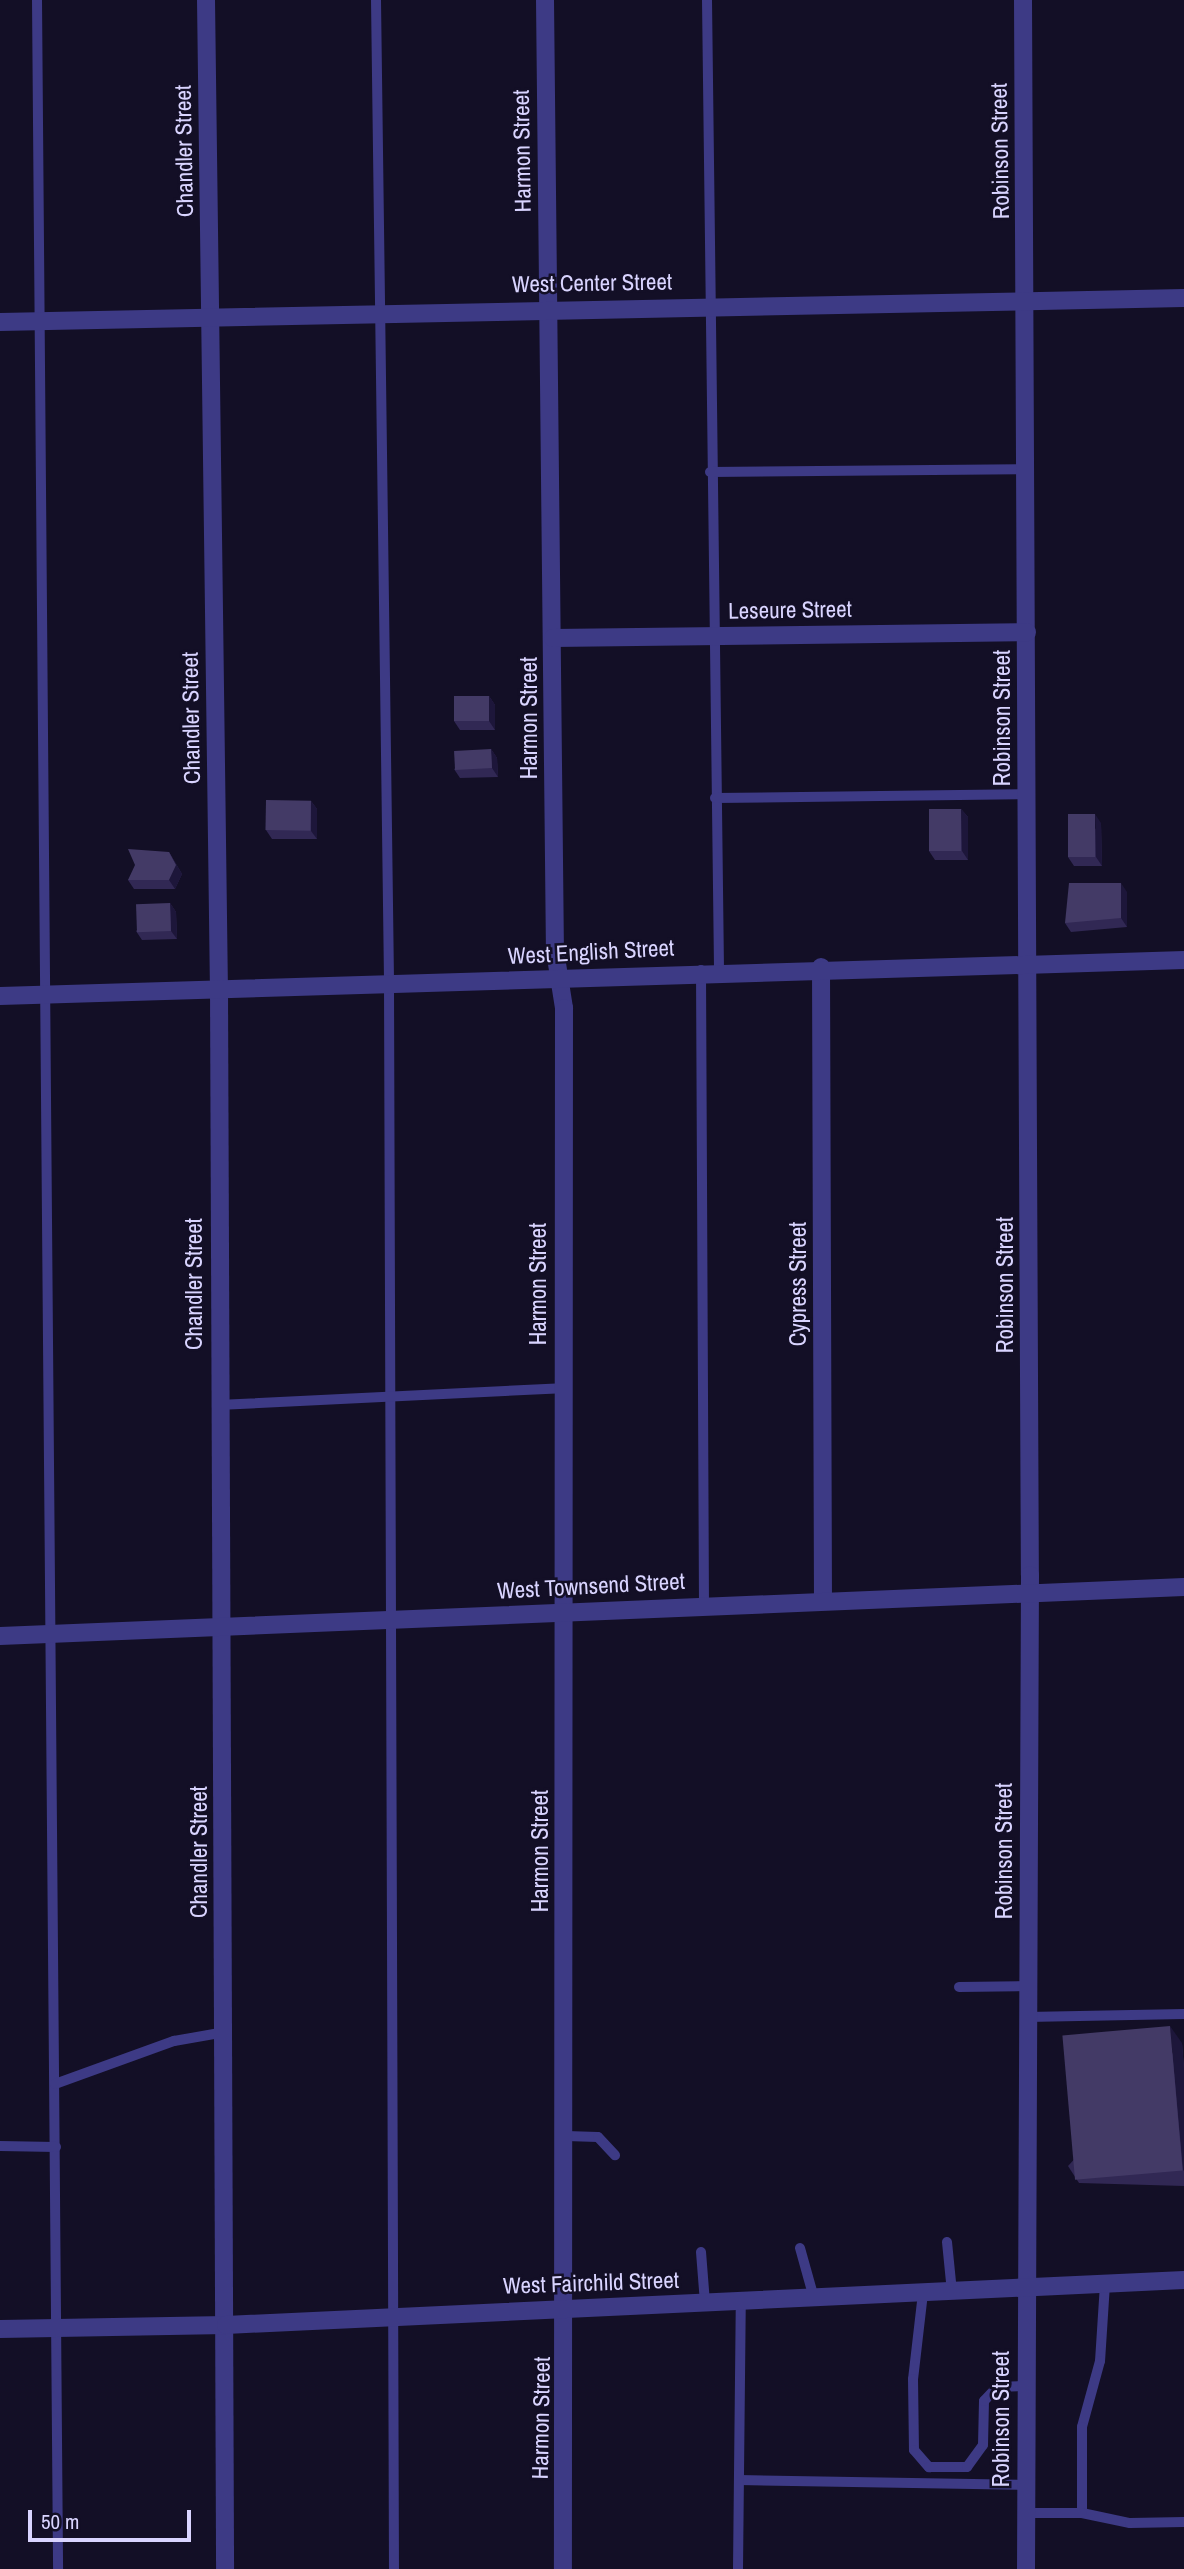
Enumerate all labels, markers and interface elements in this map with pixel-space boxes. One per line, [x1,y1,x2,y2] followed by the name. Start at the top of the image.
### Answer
[985,83,1015,219] street label: Robinson Street
[169,85,199,217] street label: Chandler Street
[507,89,537,213] street label: Harmon Street
[512,268,672,298] street label: West Center Street
[728,595,852,625] street label: Leseure Street
[988,650,1016,786] street label: Robinson Street
[176,652,206,784] street label: Chandler Street
[515,657,543,779] street label: Harmon Street
[507,934,675,970] street label: West English Street
[991,1217,1019,1353] street label: Robinson Street
[180,1218,208,1350] street label: Chandler Street
[784,1222,812,1346] street label: Cypress Street
[524,1223,552,1345] street label: Harmon Street
[496,1567,686,1605] street label: West Townsend Street
[990,1783,1018,1919] street label: Robinson Street
[185,1786,213,1918] street label: Chandler Street
[526,1790,554,1912] street label: Harmon Street
[503,2266,679,2300] street label: West Fairchild Street
[987,2351,1015,2487] street label: Robinson Street
[526,2356,556,2480] street label: Harmon Street
[32,2496,194,2540] scale bar
[41,2507,79,2536] text: 50 m

